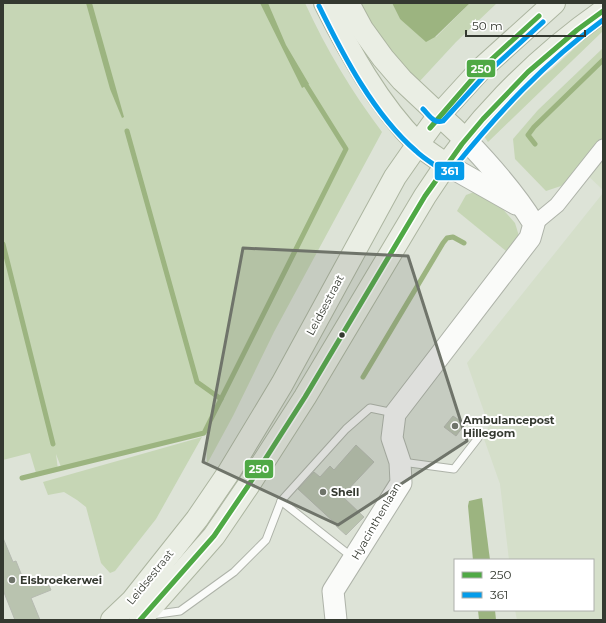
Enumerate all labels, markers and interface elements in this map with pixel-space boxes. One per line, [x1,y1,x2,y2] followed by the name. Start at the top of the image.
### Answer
[466,12,585,38] scale bar
[472,18,503,33] text: 50 m
[466,59,496,78] line badge: 250
[471,62,492,76] text: 250
[434,161,465,181] line badge: 361
[440,164,459,178] text: 361
[303,272,347,338] street label: Leidsestraat
[337,330,347,340] unlabelled marker
[462,413,555,440] place label: Ambulancepost Hillegom
[450,421,460,431] marker: Ambulancepost Hillegom
[244,459,274,479] line badge: 250
[249,462,270,476] text: 250
[348,480,404,562] street label: Hyacinthenlaan
[331,485,359,499] place label: Shell
[318,487,328,497] marker: Shell
[124,546,177,607] street label: Leidsestraat
[454,559,594,611] legend
[490,567,512,582] text: 250
[20,573,102,587] place label: Elsbroekerwei
[7,575,17,585] marker: Elsbroekerwei
[490,587,508,602] text: 361

